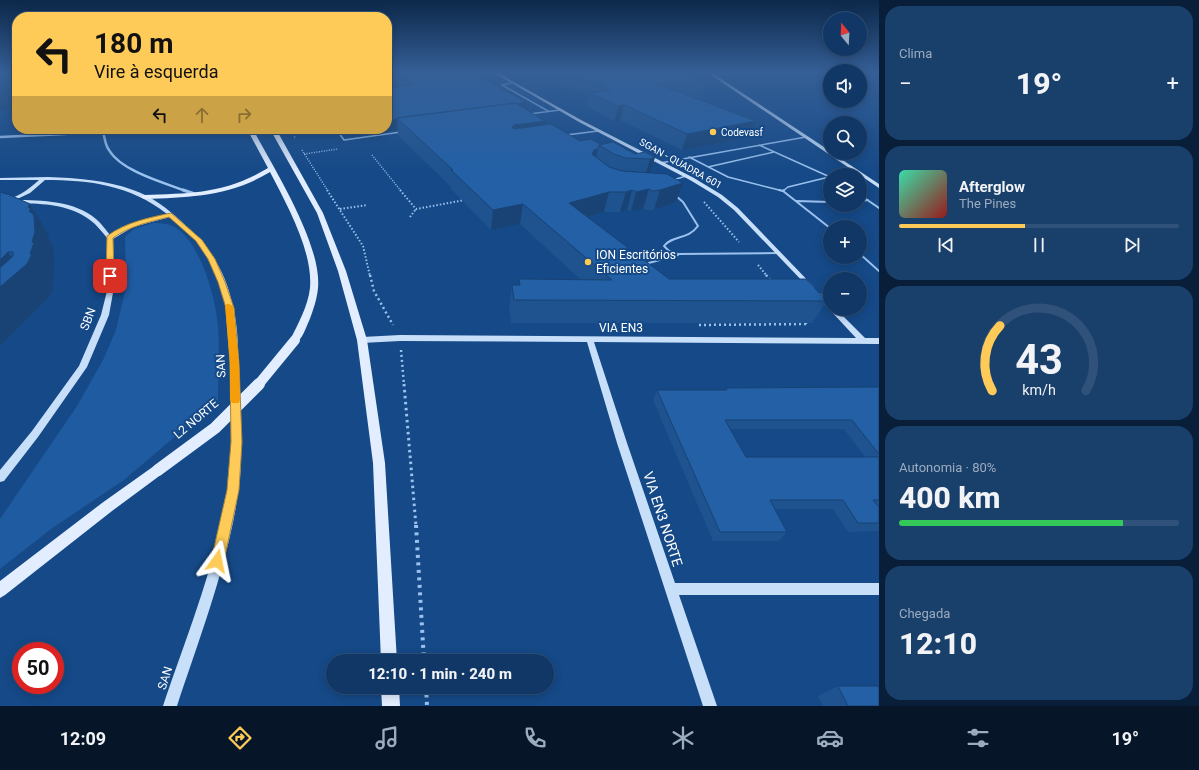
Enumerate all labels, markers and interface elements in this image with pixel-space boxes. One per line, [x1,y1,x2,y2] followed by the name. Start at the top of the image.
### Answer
[823,12,867,56] north arrow
[823,12,867,316] map controls
[94,27,173,60] text: 180 m
[28,28,80,80] icon: left
[899,46,932,61] text: Clima
[94,61,218,82] text: Vire à esquerda
[823,64,867,108] button: sound
[1016,66,1062,101] text: 19°
[899,71,912,96] text: −
[1167,71,1179,96] text: +
[149,104,171,126] icon: left
[191,104,213,126] icon: ahead
[233,104,255,126] icon: right
[823,116,867,160] button: search
[708,127,718,137] marker: Codevasf
[721,127,763,138] place label: Codevasf
[638,136,724,191] street label: SGAN - QUADRA 601
[823,168,867,212] button: layers
[959,178,1025,196] text: Afterglow
[959,196,1016,211] text: The Pines
[823,220,867,264] button: +
[935,234,957,256] icon: previous
[1028,234,1050,256] icon: pause
[1121,234,1143,256] icon: next
[596,248,676,276] place label: ION Escritórios Eficientes
[583,257,593,267] marker: ION Escritórios Eficientes
[93,259,127,293] pin
[99,265,121,287] icon: arrive
[823,272,867,316] button: −
[77,306,99,332] street label: SBN
[599,321,643,335] street label: VIA EN3
[1015,335,1063,384] text: 43
[213,354,229,378] street label: SAN
[1022,382,1056,398] text: km/h
[171,396,221,442] street label: L2 NORTE
[899,460,996,475] text: Autonomia · 80%
[640,470,686,568] street label: VIA EN3 NORTE
[899,480,1001,515] text: 400 km
[196,540,238,582] position arrow
[899,606,950,621] text: Chegada
[899,626,977,661] text: 12:10
[12,642,64,694] speed limit sign: 50
[155,665,175,691] street label: SAN
[368,665,512,683] text: 12:10 · 1 min · 240 m
[226,724,254,752] icon: directions
[373,724,401,752] icon: music
[521,724,549,752] icon: phone
[669,724,697,752] icon: climate
[816,724,844,752] icon: car
[964,724,992,752] icon: filters
[60,728,106,749] text: 12:09
[1111,728,1139,749] text: 19°

